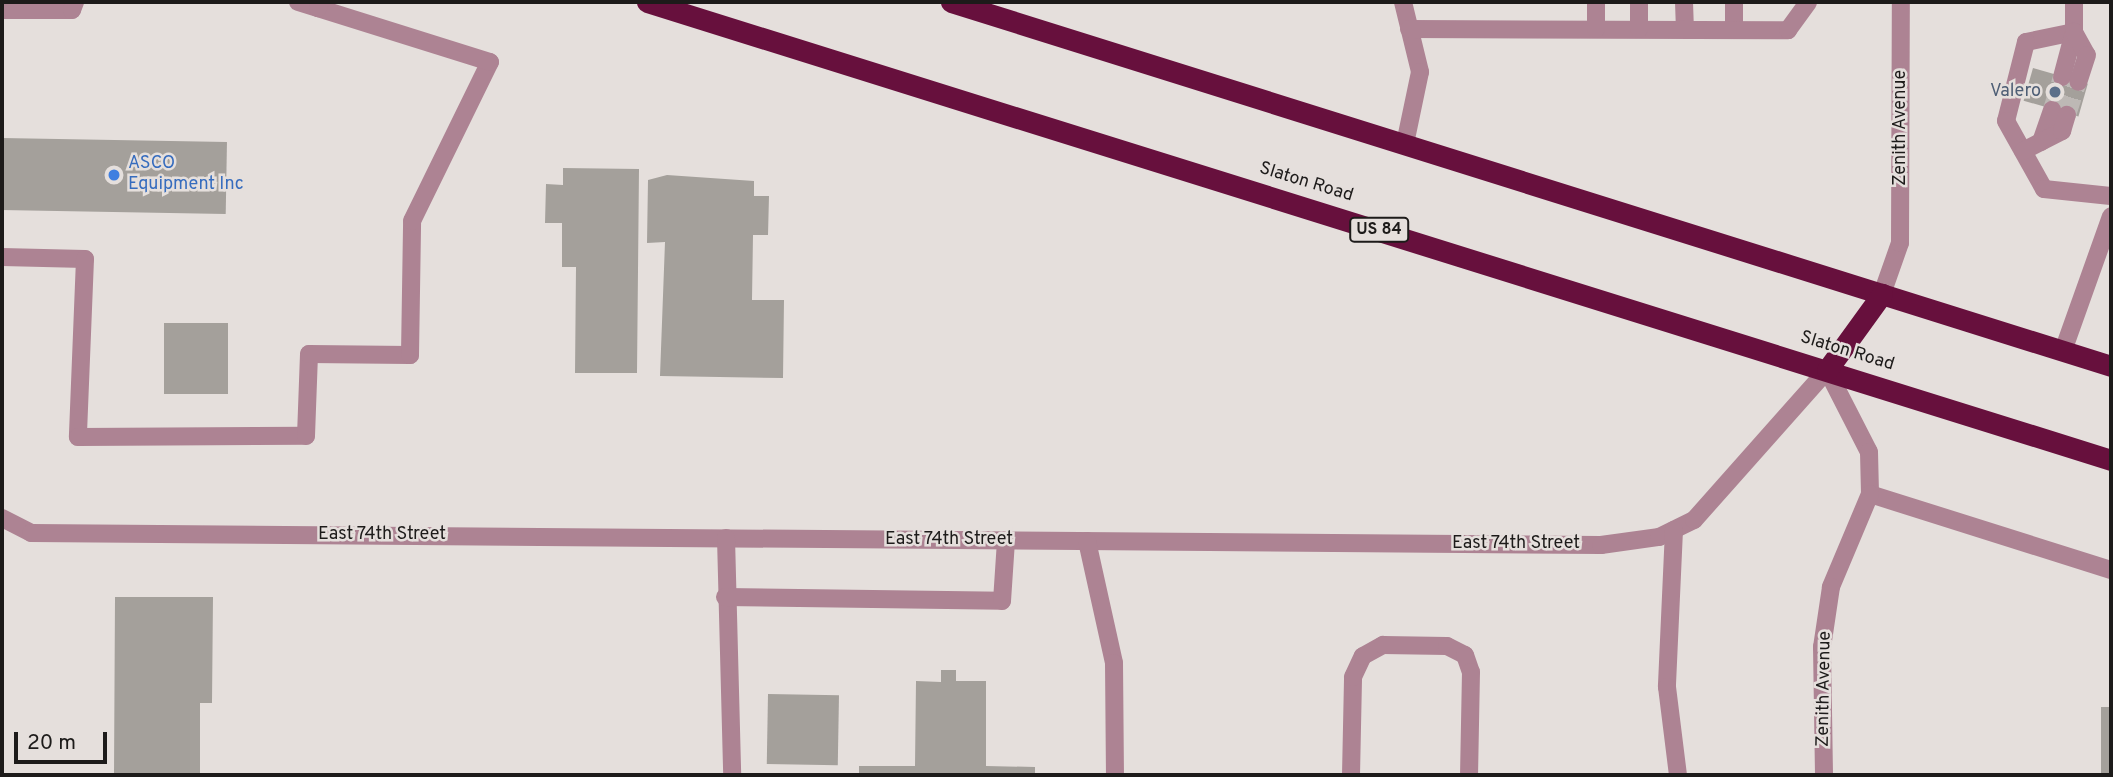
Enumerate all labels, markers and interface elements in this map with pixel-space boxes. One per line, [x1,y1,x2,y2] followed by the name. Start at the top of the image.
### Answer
[1890,70,1912,186] street label: Zenith Avenue
[1990,81,2041,103] place label: Valero
[2047,84,2063,100] marker: Valero
[128,154,244,196] place label: ASCO Equipment Inc
[1256,158,1356,208] street label: Slaton Road
[106,167,122,183] marker: ASCO Equipment Inc
[1348,218,1410,242] road number: US 84
[1797,327,1897,377] street label: Slaton Road
[318,524,446,546] street label: East 74th Street
[885,529,1013,551] street label: East 74th Street
[1452,533,1580,555] street label: East 74th Street
[1813,630,1837,748] street label: Zenith Avenue
[18,718,110,762] scale bar
[27,730,76,757] text: 20 m

